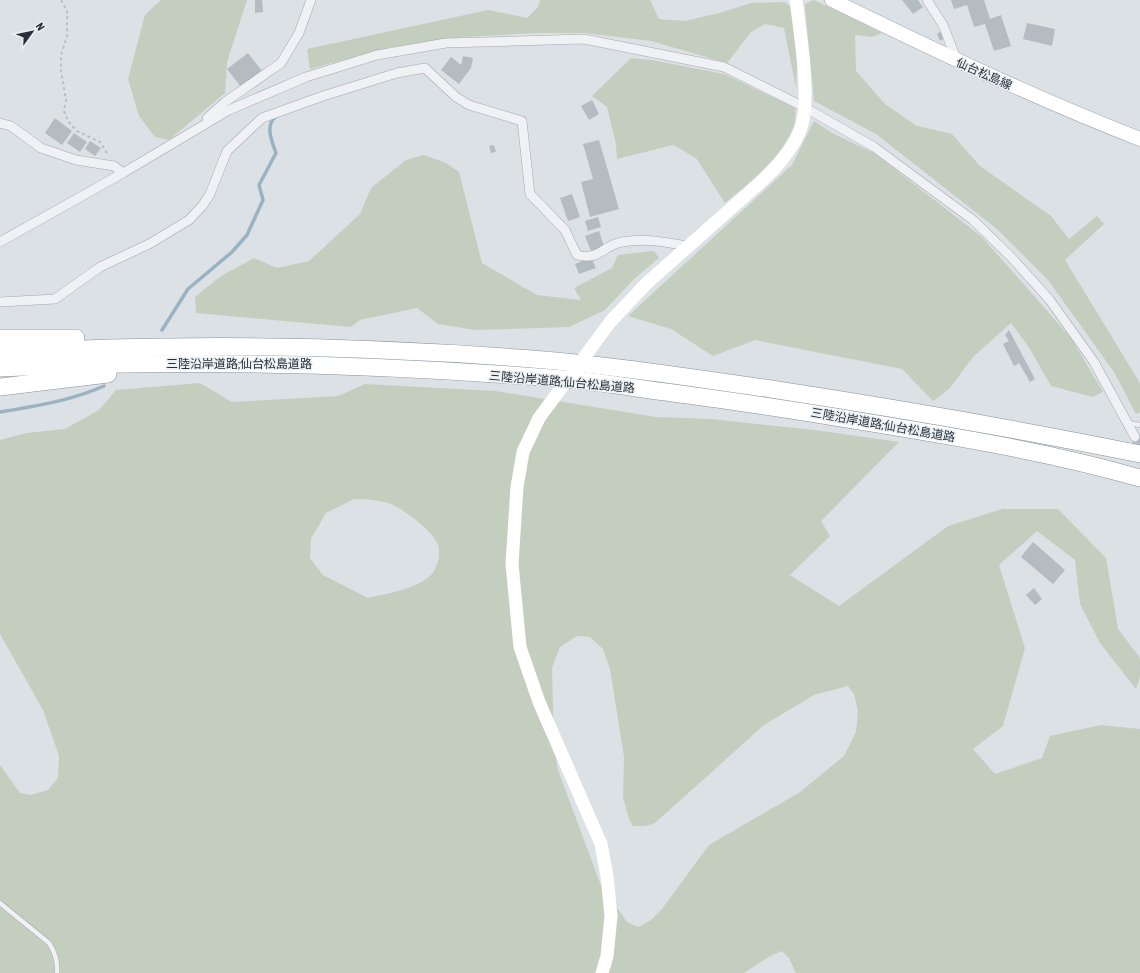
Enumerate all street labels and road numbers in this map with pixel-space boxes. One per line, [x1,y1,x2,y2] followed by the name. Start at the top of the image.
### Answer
[954,55,1014,93] street label: 仙台松島線
[166,357,312,371] street label: 三陸沿岸道路;仙台松島道路
[489,369,635,395] street label: 三陸沿岸道路;仙台松島道路
[810,405,956,445] street label: 三陸沿岸道路;仙台松島道路

